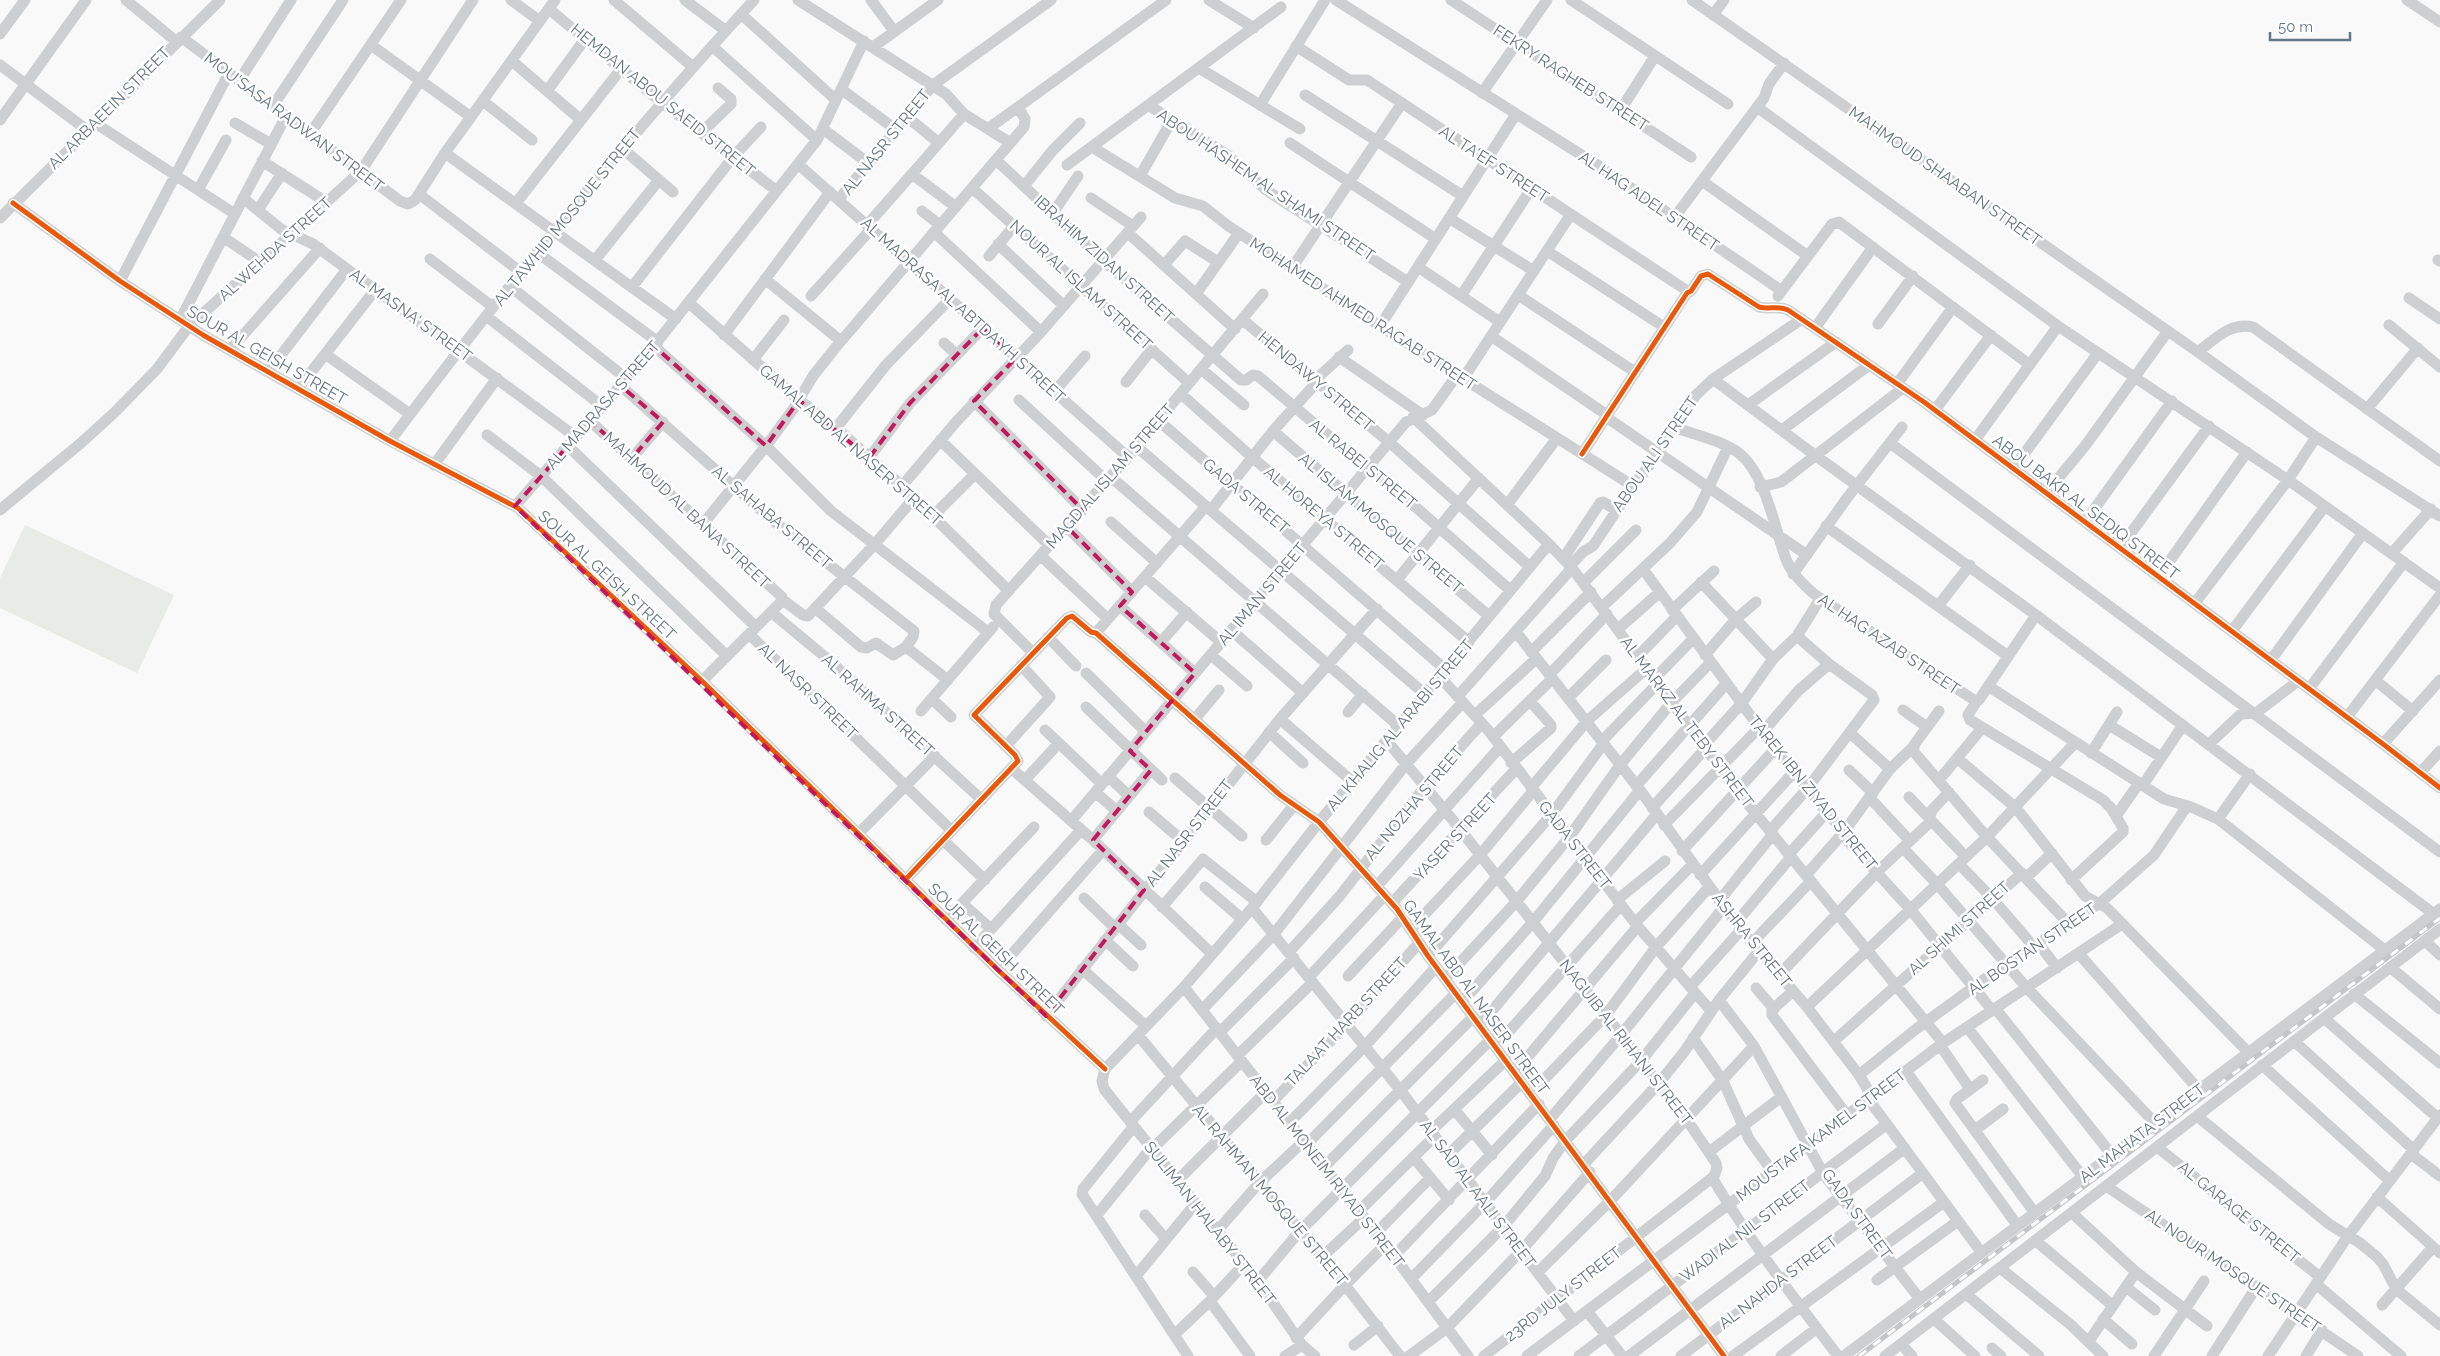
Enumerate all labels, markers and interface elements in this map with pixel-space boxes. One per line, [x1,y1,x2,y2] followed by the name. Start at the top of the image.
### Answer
[2270,10,2350,42] scale bar
[2278,18,2313,36] text: 50 m
[567,20,759,180] street label: HEMDAN ABOU SAEID STREET
[1490,21,1652,135] street label: FEKRY RAGHEB STREET
[44,43,174,173] street label: AL ARBAEEIN STREET
[201,48,388,196] street label: MOU'SASA RADWAN STREET
[838,85,934,199] street label: AL NASR STREET
[1845,102,2045,250] street label: MAHMOUD SHAABAN STREET
[1154,105,1379,265] street label: ABOU HASHEM AL SHAMI STREET
[1436,121,1553,207] street label: AL TA'EF STREET
[490,124,645,309] street label: AL TAWHID MOSQUE STREET
[1575,147,1723,255] street label: AL HAG ADEL STREET
[1030,191,1178,327] street label: IBRAHIM ZIDAN STREET
[214,193,336,305] street label: AL WEHDA STREET
[857,213,1069,407] street label: AL MADRASA AL ABTDA'YH STREET
[1006,216,1156,354] street label: NOUR AL ISLAM STREET
[1246,234,1480,395] street label: MOHAMED AHMED RAGAB STREET
[346,264,476,366] street label: AL MASNA' STREET
[184,301,351,409] street label: SOUR AL GEISH STREET
[1255,327,1378,435] street label: HENDAWY STREET
[542,337,664,473] street label: AL MADRASA STREET
[756,360,946,530] street label: GAMAL ABD AL NASER STREET
[1608,392,1702,515] street label: ABOU ALI STREET
[1042,399,1178,552] street label: MAGD AL ISLAM STREET
[1306,415,1421,513] street label: AL RABEI STREET
[600,428,774,592] street label: MAHMOUD AL BANA STREET
[1989,430,2183,584] street label: ABOU BAKR AL SEDIQ STREET
[1295,449,1467,597] street label: AL ISLAM MOSQUE STREET
[1199,454,1293,538] street label: GADA STREET
[708,461,836,573] street label: AL SAHABA STREET
[1260,462,1388,574] street label: AL HOREYA STREET
[534,506,680,644] street label: SOUR AL GEISH STREET
[1214,539,1311,649] street label: AL IMAN STREET
[1815,590,1964,699] street label: AL HAG AZAB STREET
[1617,633,1758,811] street label: AL MARKZ AL TEBY STREET
[1323,635,1478,815] street label: AL KHALIG AL ARABI STREET
[755,639,862,743] street label: AL NASR STREET
[818,650,938,761] street label: AL RAHMA STREET
[1745,712,1881,874] street label: TAREK IBN ZIYAD STREET
[1361,742,1467,864] street label: AL NOZHA STREET
[1141,776,1237,890] street label: AL NASR STREET
[1410,789,1501,885] street label: YASER STREET
[1535,797,1616,893] street label: GADA STREET
[1904,877,2014,979] street label: AL SHIMI STREET
[924,879,1068,1019] street label: SOUR AL GEISH STREET
[1708,889,1796,991] street label: ASHRA STREET
[1399,896,1553,1098] street label: GAMAL ABD AL NASER STREET
[1964,899,2100,999] street label: AL BOSTAN STREET
[1281,953,1411,1091] street label: TALAAT HARB STREET
[1555,955,1697,1129] street label: NAGUIB AL RIHANI STREET
[1733,1065,1910,1205] street label: MOUSTAFA KAMEL STREET
[1246,1071,1408,1271] street label: ABD AL MONEIM RIYAD STREET
[2075,1079,2209,1186] street label: AL MAHATA STREET
[1189,1100,1352,1290] street label: AL RAHMAN MOSQUE STREET
[1416,1116,1540,1272] street label: AL SAD AL AALI STREET
[1140,1137,1280,1309] street label: SULIMAN HALABY STREET
[2174,1157,2304,1267] street label: AL GARAGE STREET
[1818,1165,1896,1263] street label: GADA STREET
[1676,1176,1814,1286] street label: WADI AL NIL STREET
[2142,1205,2325,1337] street label: AL NOUR MOSQUE STREET
[1715,1231,1841,1333] street label: AL NAHDA STREET
[1501,1242,1625,1345] street label: 23RD JULY STREET

